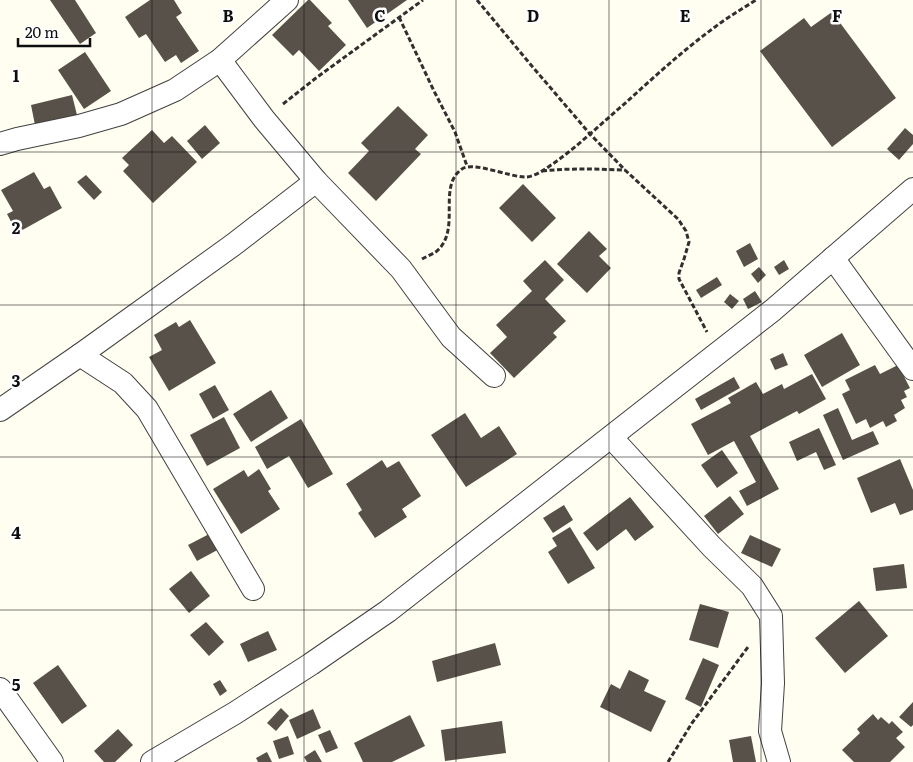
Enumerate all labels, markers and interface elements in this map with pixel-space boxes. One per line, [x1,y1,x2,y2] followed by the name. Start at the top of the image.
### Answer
[222,3,234,27] text: B
[374,3,386,27] text: C
[527,3,539,27] text: D
[680,3,691,27] text: E
[832,3,842,27] text: F
[18,15,90,47] scale bar
[25,20,59,43] text: 20 m
[13,63,20,87] text: 1
[12,215,21,239] text: 2
[12,368,21,392] text: 3
[11,520,21,544] text: 4
[12,672,21,696] text: 5

